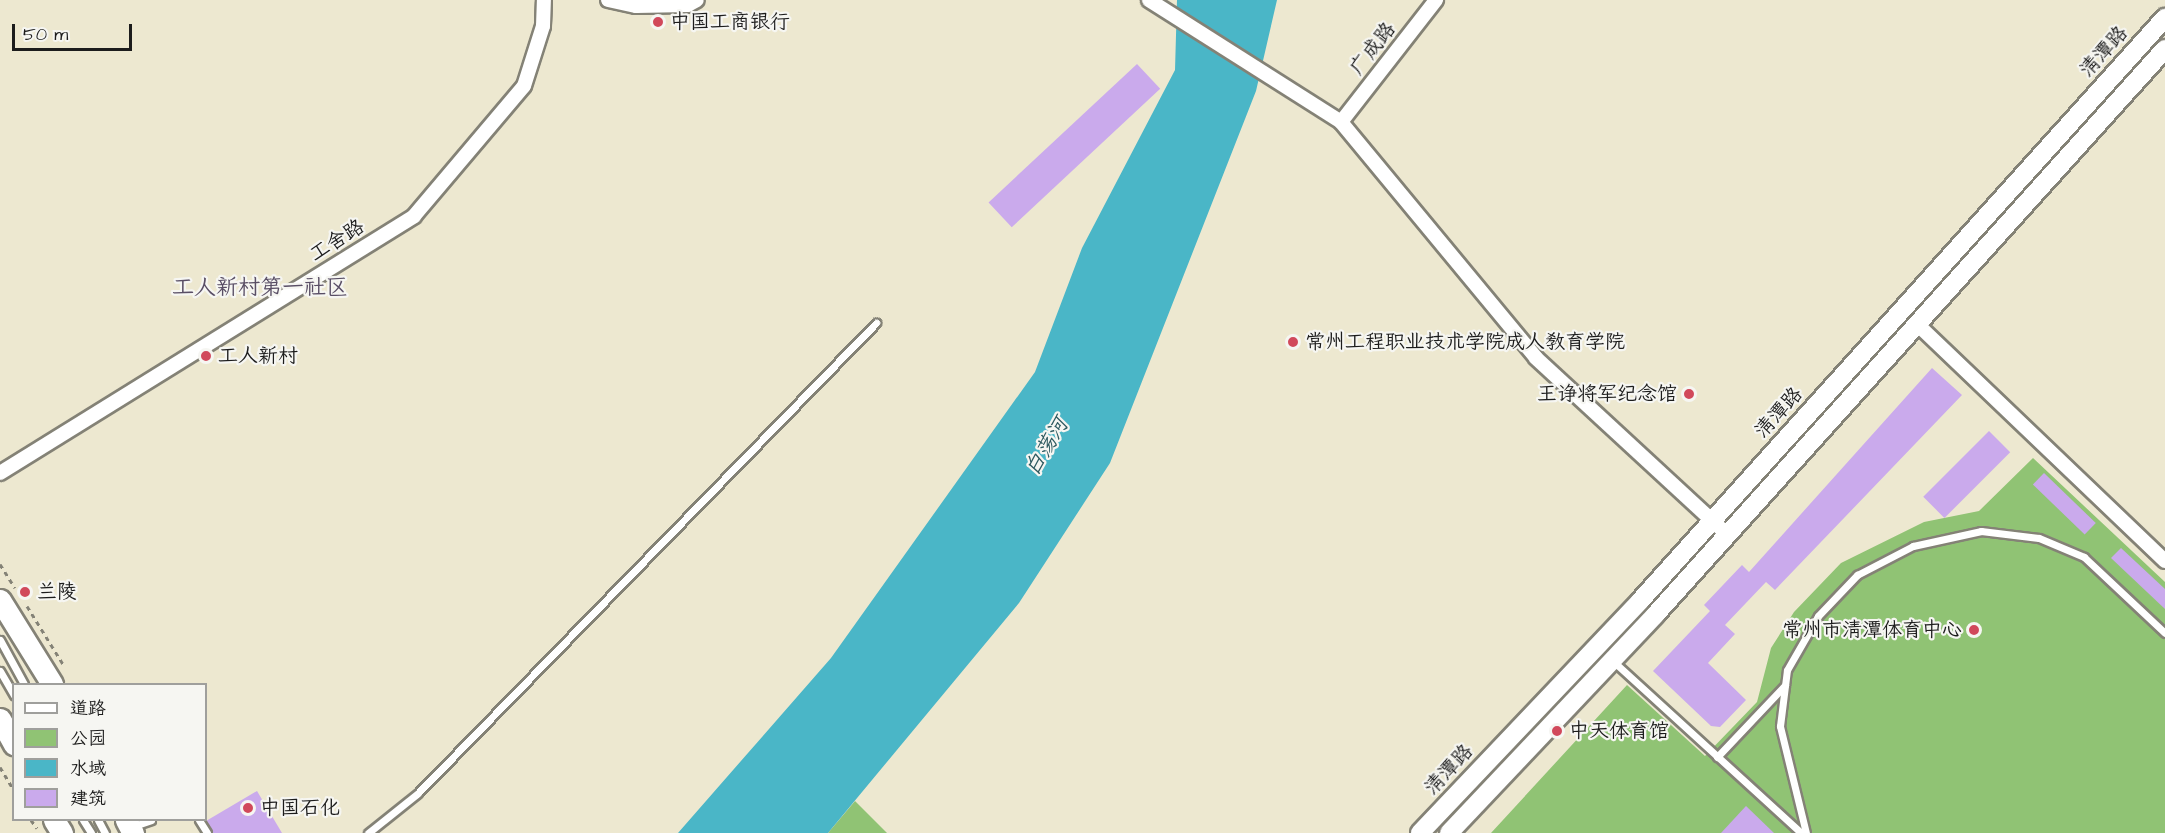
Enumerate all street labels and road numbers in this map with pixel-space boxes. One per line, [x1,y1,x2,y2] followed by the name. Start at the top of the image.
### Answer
[1345,18,1401,80] street label: 广成路
[2075,22,2133,82] street label: 清潭路
[305,215,369,267] street label: 工舍路
[1750,383,1808,443] street label: 清潭路
[1420,740,1478,800] street label: 清潭路

